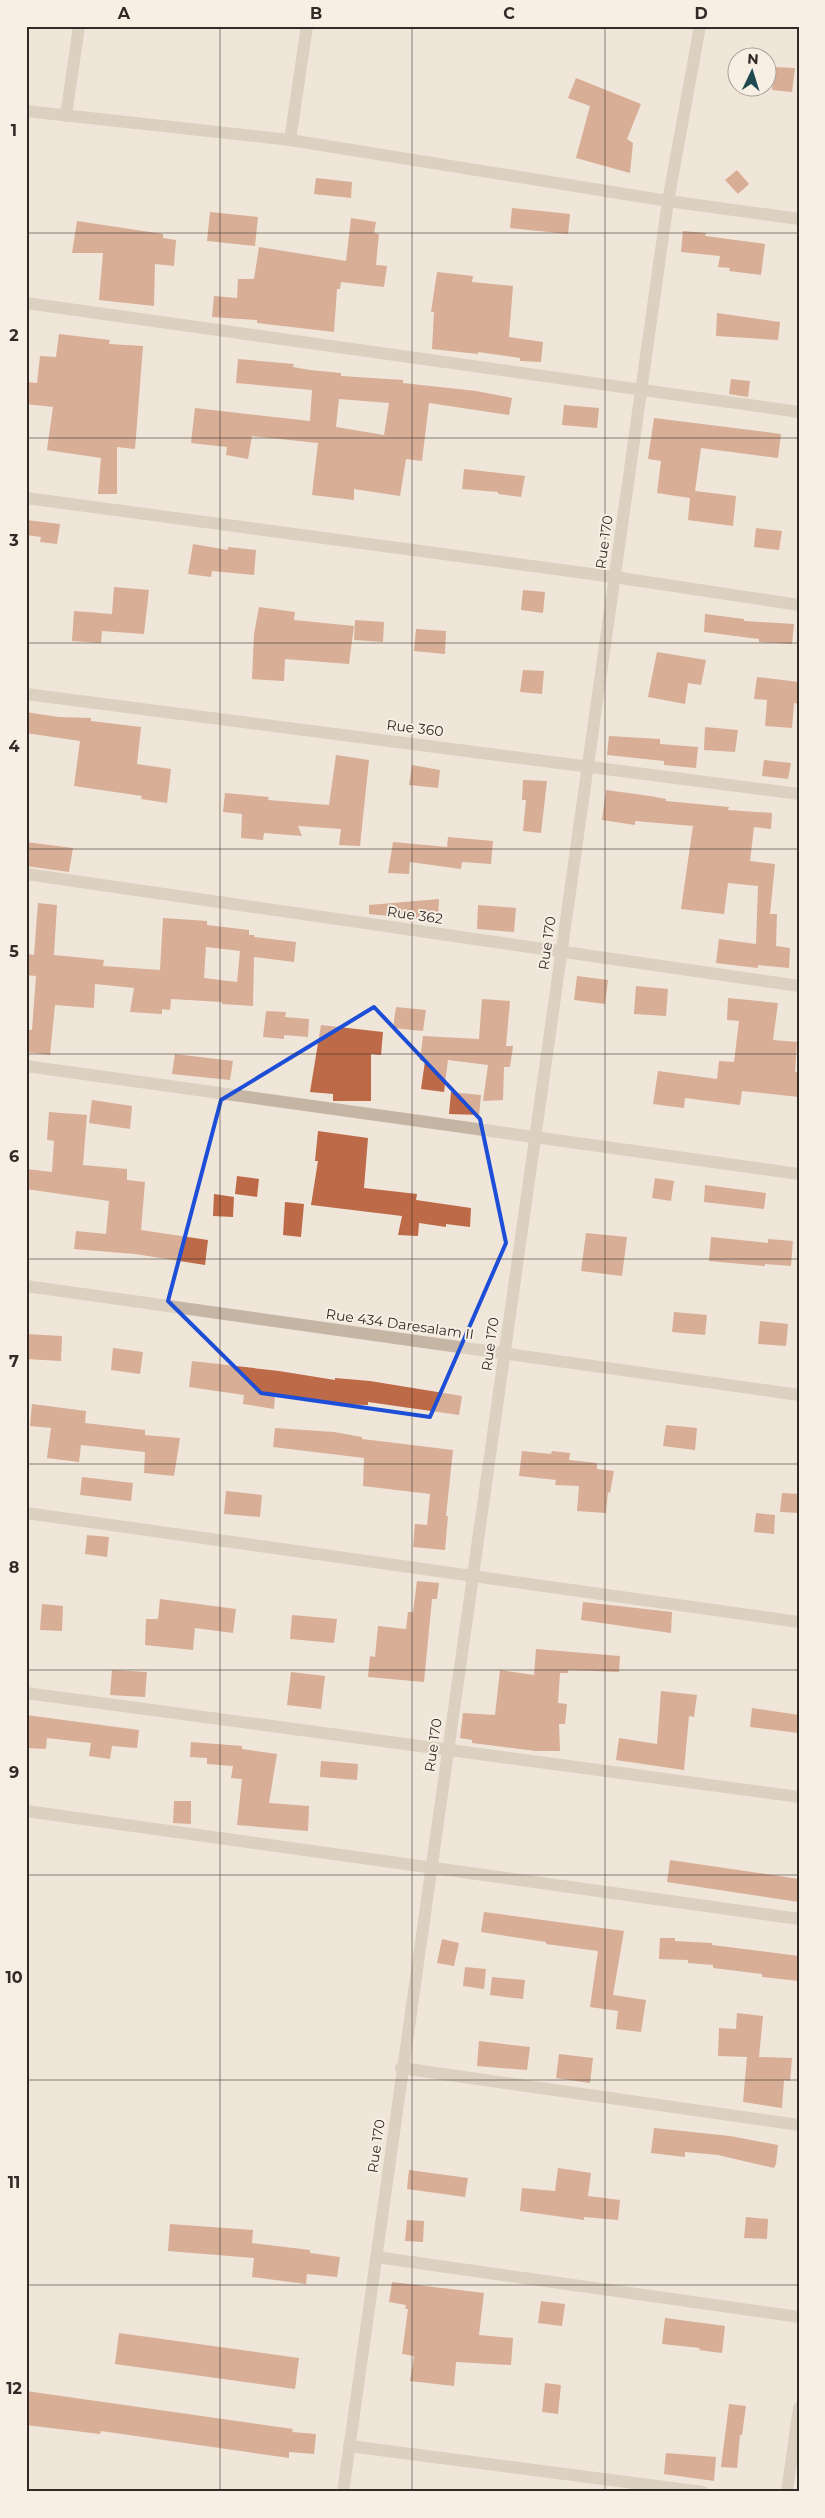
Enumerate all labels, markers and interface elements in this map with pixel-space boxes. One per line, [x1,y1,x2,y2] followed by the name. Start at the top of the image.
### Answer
[117,4,131,23] text: A
[310,4,322,23] text: B
[503,4,515,23] text: C
[694,4,708,23] text: D
[728,48,778,98] north arrow
[747,50,759,68] text: N
[11,121,17,140] text: 1
[9,326,19,345] text: 2
[591,514,617,570] street label: Rue 170
[8,531,19,550] text: 3
[385,716,445,740] street label: Rue 360
[8,737,20,756] text: 4
[386,902,444,928] street label: Rue 362
[534,915,560,971] street label: Rue 170
[9,942,19,961] text: 5
[9,1147,19,1166] text: 6
[325,1305,475,1343] street label: Rue 434 Daresalam II
[477,1316,503,1372] street label: Rue 170
[9,1352,19,1371] text: 7
[9,1558,19,1577] text: 8
[420,1717,446,1773] street label: Rue 170
[9,1763,19,1782] text: 9
[5,1968,23,1987] text: 10
[363,2118,389,2174] street label: Rue 170
[8,2173,20,2192] text: 11
[6,2379,22,2398] text: 12

